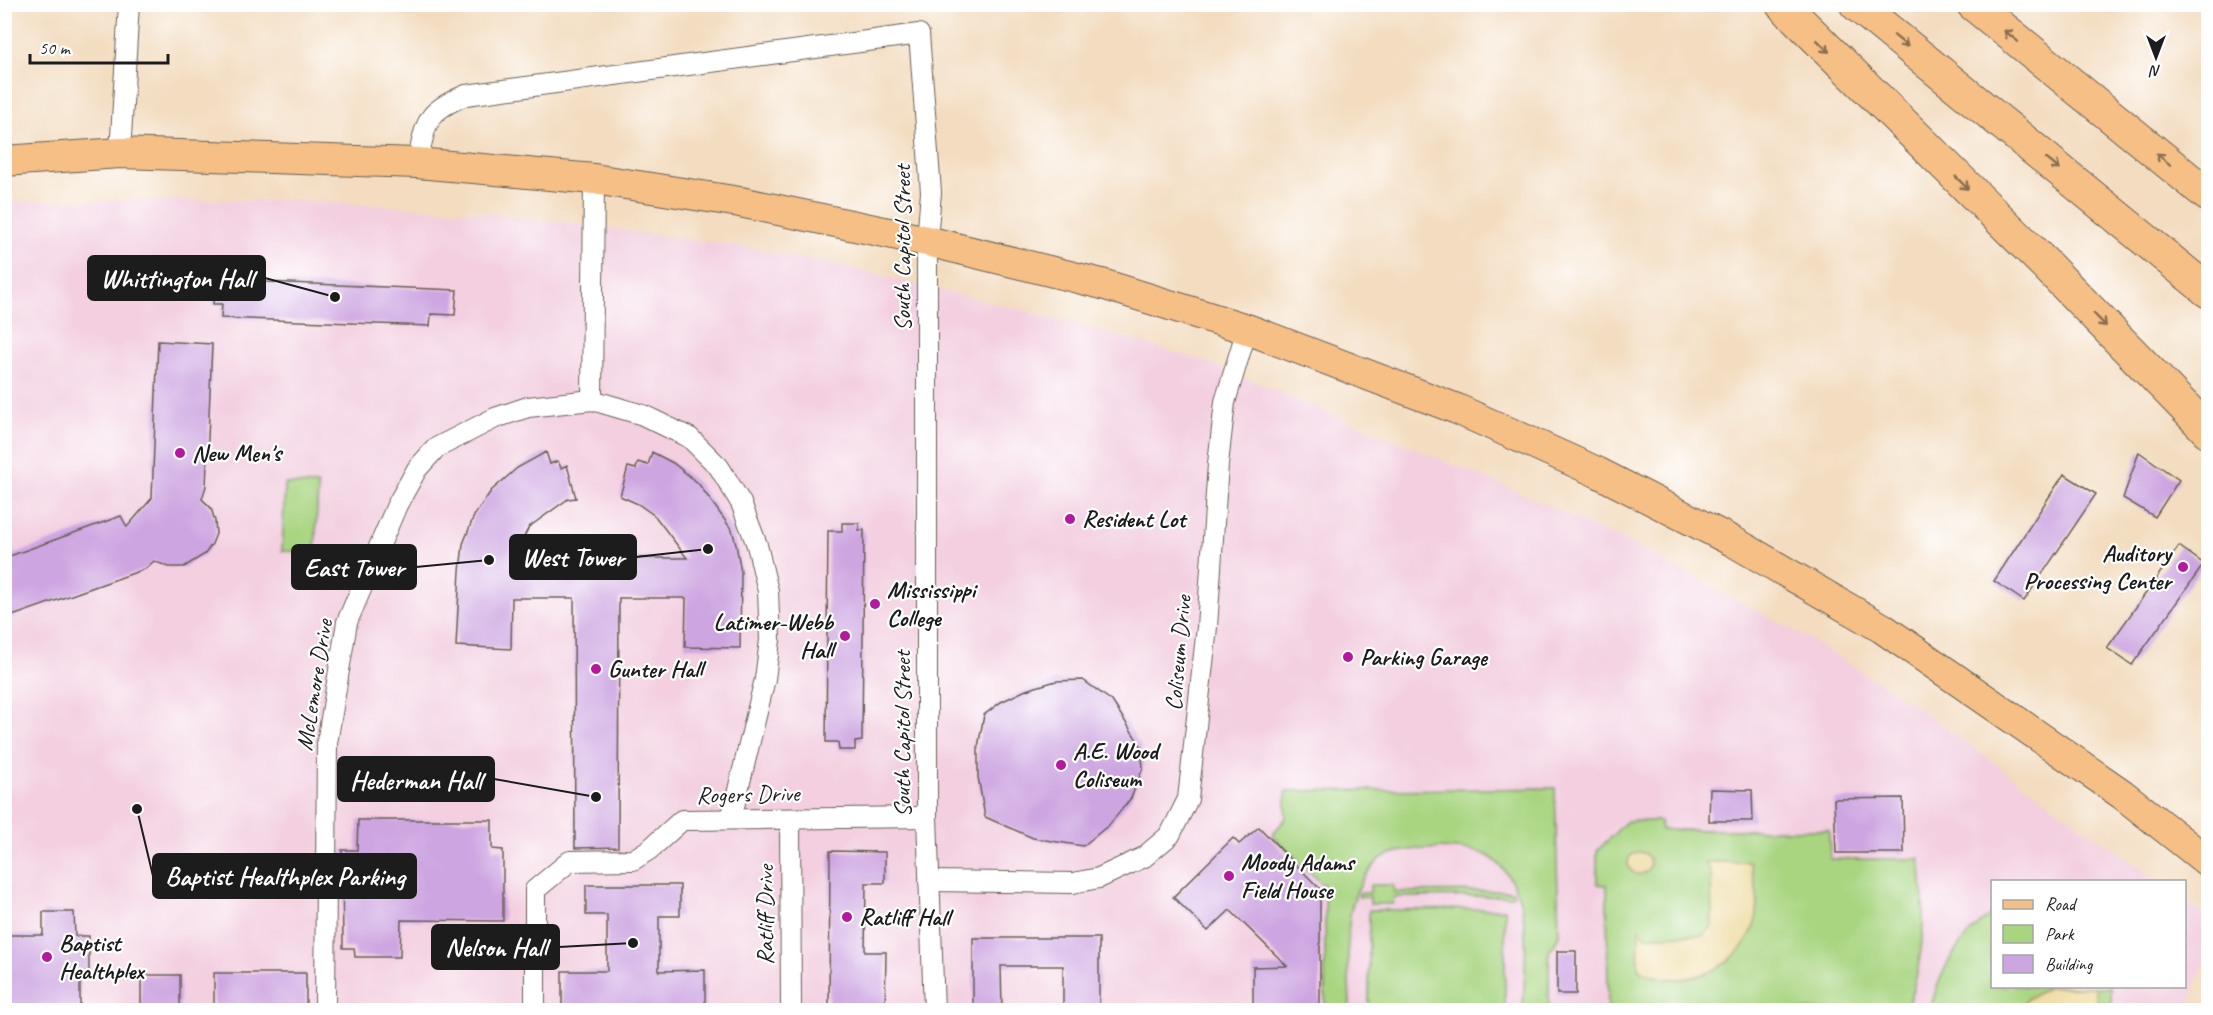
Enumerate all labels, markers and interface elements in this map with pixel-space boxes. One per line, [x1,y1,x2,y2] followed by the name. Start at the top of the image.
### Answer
[30,27,168,65] scale bar
[2126,27,2186,87] north arrow
[2004,29,2020,42] one-way arrow
[1893,35,1909,48] one-way arrow
[39,37,72,59] text: 50 m
[1816,38,1831,53] one-way arrow
[2148,61,2161,81] text: N
[2155,152,2171,165] one-way arrow
[2044,158,2060,171] one-way arrow
[887,163,917,331] street label: South Capitol Street
[1955,175,1970,190] one-way arrow
[88,256,265,300] callout: Whittington Hall
[101,262,259,295] text: Whittington Hall
[2093,313,2107,328] one-way arrow
[192,438,284,468] place label: New Men's
[173,446,187,460] marker: New Men's
[1082,504,1188,534] place label: Resident Lot
[1063,512,1077,526] marker: Resident Lot
[510,535,636,579] callout: West Tower
[2024,538,2174,596] place label: Auditory Processing Center
[522,541,627,574] text: West Tower
[292,545,416,589] callout: East Tower
[304,551,407,584] text: East Tower
[2176,560,2190,574] marker: Auditory Processing Center
[887,575,979,633] place label: Mississippi College
[1158,592,1198,712] street label: Coliseum Drive
[868,597,882,611] marker: Mississippi College
[713,607,838,665] place label: Latimer-Webb Hall
[289,615,340,753] street label: McLemore Drive
[838,629,852,643] marker: Latimer-Webb Hall
[1360,642,1489,672] place label: Parking Garage
[887,649,917,817] street label: South Capitol Street
[1341,650,1355,664] marker: Parking Garage
[608,654,707,684] place label: Gunter Hall
[589,662,603,676] marker: Gunter Hall
[1073,736,1162,794] place label: A.E. Wood Coliseum
[338,757,494,801] callout: Hederman Hall
[1054,758,1068,772] marker: A.E. Wood Coliseum
[350,764,487,797] text: Hederman Hall
[696,778,802,810] street label: Rogers Drive
[1241,847,1356,905] place label: Moody Adams Field House
[153,854,416,898] callout: Baptist Healthplex Parking
[165,860,407,893] text: Baptist Healthplex Parking
[750,863,780,965] street label: Ratliff Drive
[1222,869,1236,883] marker: Moody Adams Field House
[1991,880,2186,988] legend
[2045,893,2078,915] text: Road
[859,902,954,932] place label: Ratliff Hall
[840,910,854,924] marker: Ratliff Hall
[2045,923,2075,945] text: Park
[432,925,559,969] callout: Nelson Hall
[59,928,146,986] place label: Baptist Healthplex
[445,931,551,964] text: Nelson Hall
[40,950,54,964] marker: Baptist Healthplex
[2045,953,2094,975] text: Building

